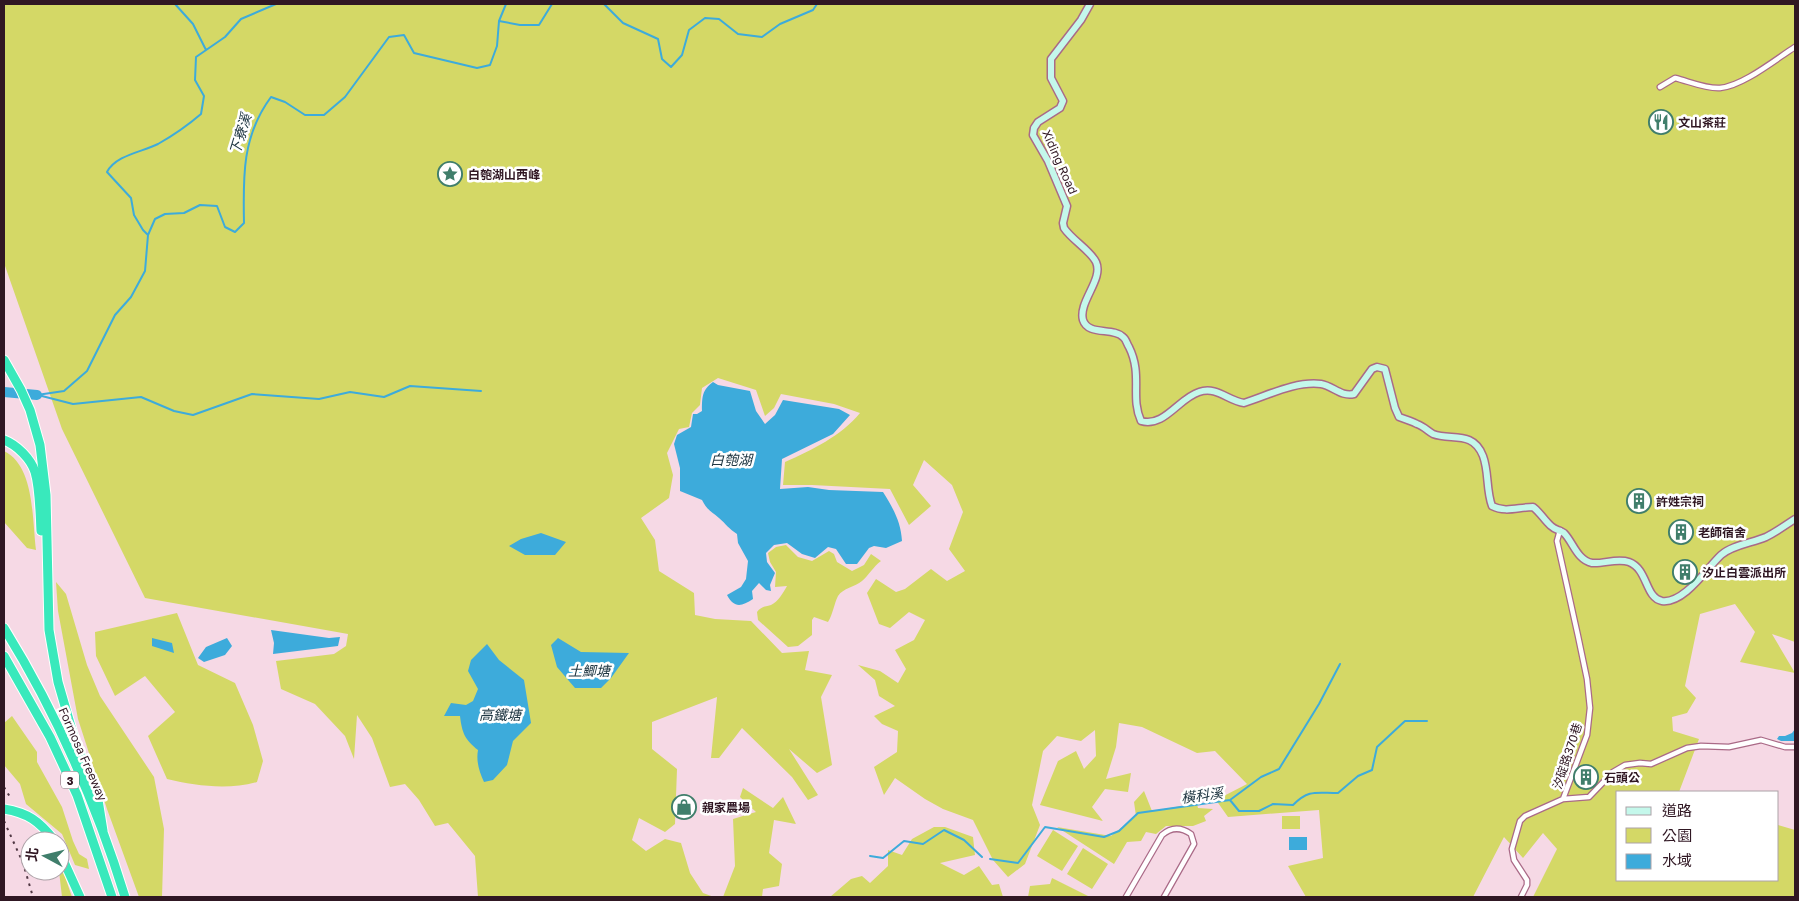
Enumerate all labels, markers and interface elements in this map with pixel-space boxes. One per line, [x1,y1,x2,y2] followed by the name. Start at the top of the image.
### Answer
[1648,109,1674,135] restaurant icon: 文山茶莊
[226,110,255,157] water label: 下寮溪
[1678,115,1726,130] place label: 文山茶莊
[1039,127,1081,197] street label: Xiding Road
[437,161,463,187] place icon: 白匏湖山西峰
[468,167,540,182] place label: 白匏湖山西峰
[710,451,754,468] water label: 白匏湖
[1626,488,1652,514] building icon: 許姓宗祠
[1656,494,1704,509] place label: 許姓宗祠
[1668,519,1694,545] building icon: 老師宿舍
[1698,525,1746,540] place label: 老師宿舍
[1672,559,1698,585] building icon: 汐止白雲派出所
[1702,565,1786,580] place label: 汐止白雲派出所
[568,662,612,679] water label: 土鯽塘
[56,705,111,803] street label: Formosa Freeway
[479,706,523,723] water label: 高鐵塘
[1549,721,1585,791] street label: 汐碇路370巷
[1573,764,1599,790] building icon: 石頭公
[1604,770,1640,785] place label: 石頭公
[61,772,79,788] road number: 3
[1180,784,1226,806] water label: 橫科溪
[1616,791,1779,881] legend
[671,794,697,820] shop icon: 親家農場
[702,800,750,815] place label: 親家農場
[1662,801,1692,819] text: 道路
[1662,826,1692,844] text: 公園
[20,831,70,881] north arrow
[22,846,41,862] text: 北
[1662,851,1692,869] text: 水域

